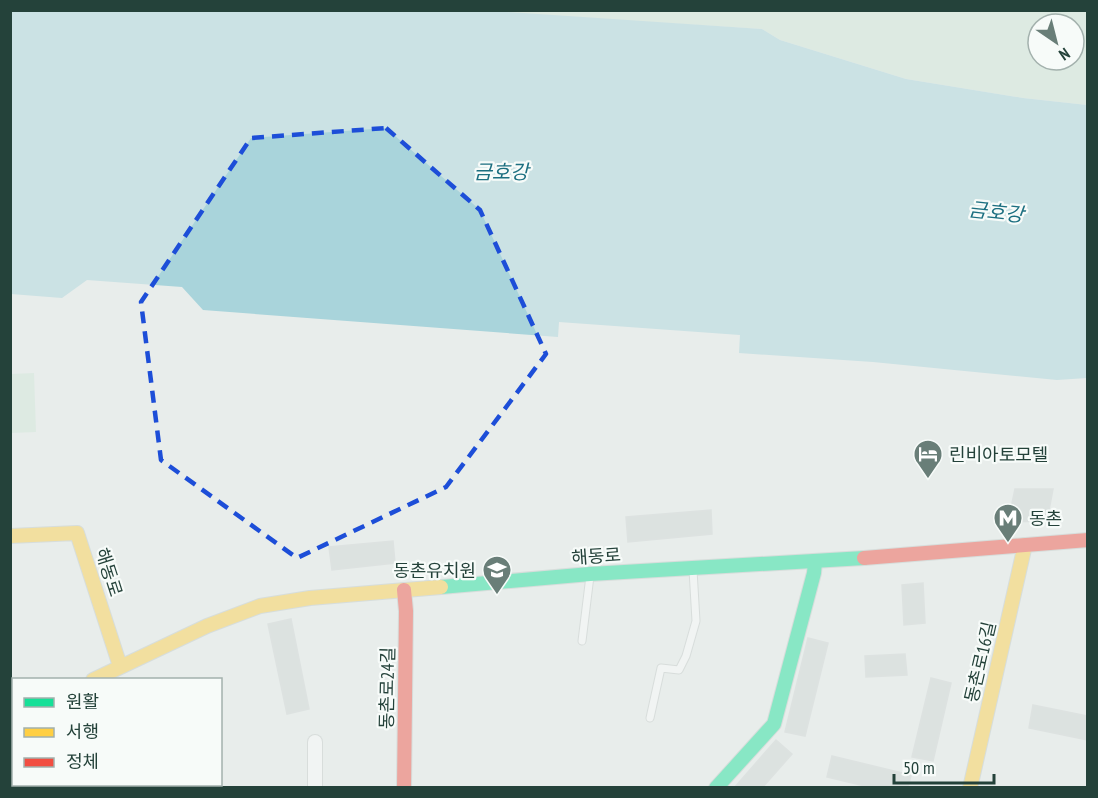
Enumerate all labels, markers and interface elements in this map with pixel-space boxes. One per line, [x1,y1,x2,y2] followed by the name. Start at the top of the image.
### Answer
[1026,12,1086,72] north arrow
[1055,44,1074,65] text: N
[473,159,531,185] water label: 금호강
[967,196,1027,228] water label: 금호강
[912,438,944,480] hotel icon: 린비아토모텔
[949,443,1048,466] place label: 린비아토모텔
[992,502,1024,544] metro station icon: 동촌
[1029,507,1062,530] place label: 동촌
[570,543,622,569] street label: 해동로
[90,545,128,599] street label: 해동로
[481,554,513,596] school or university icon: 동촌유치원
[393,559,476,582] place label: 동촌유치원
[960,619,1000,705] street label: 동촌로16길
[375,647,399,729] street label: 동촌로24길
[12,678,222,786] legend
[66,690,99,713] text: 원활
[66,720,99,743] text: 서행
[894,747,994,785] scale bar
[66,750,99,773] text: 정체
[903,756,935,779] text: 50 m

